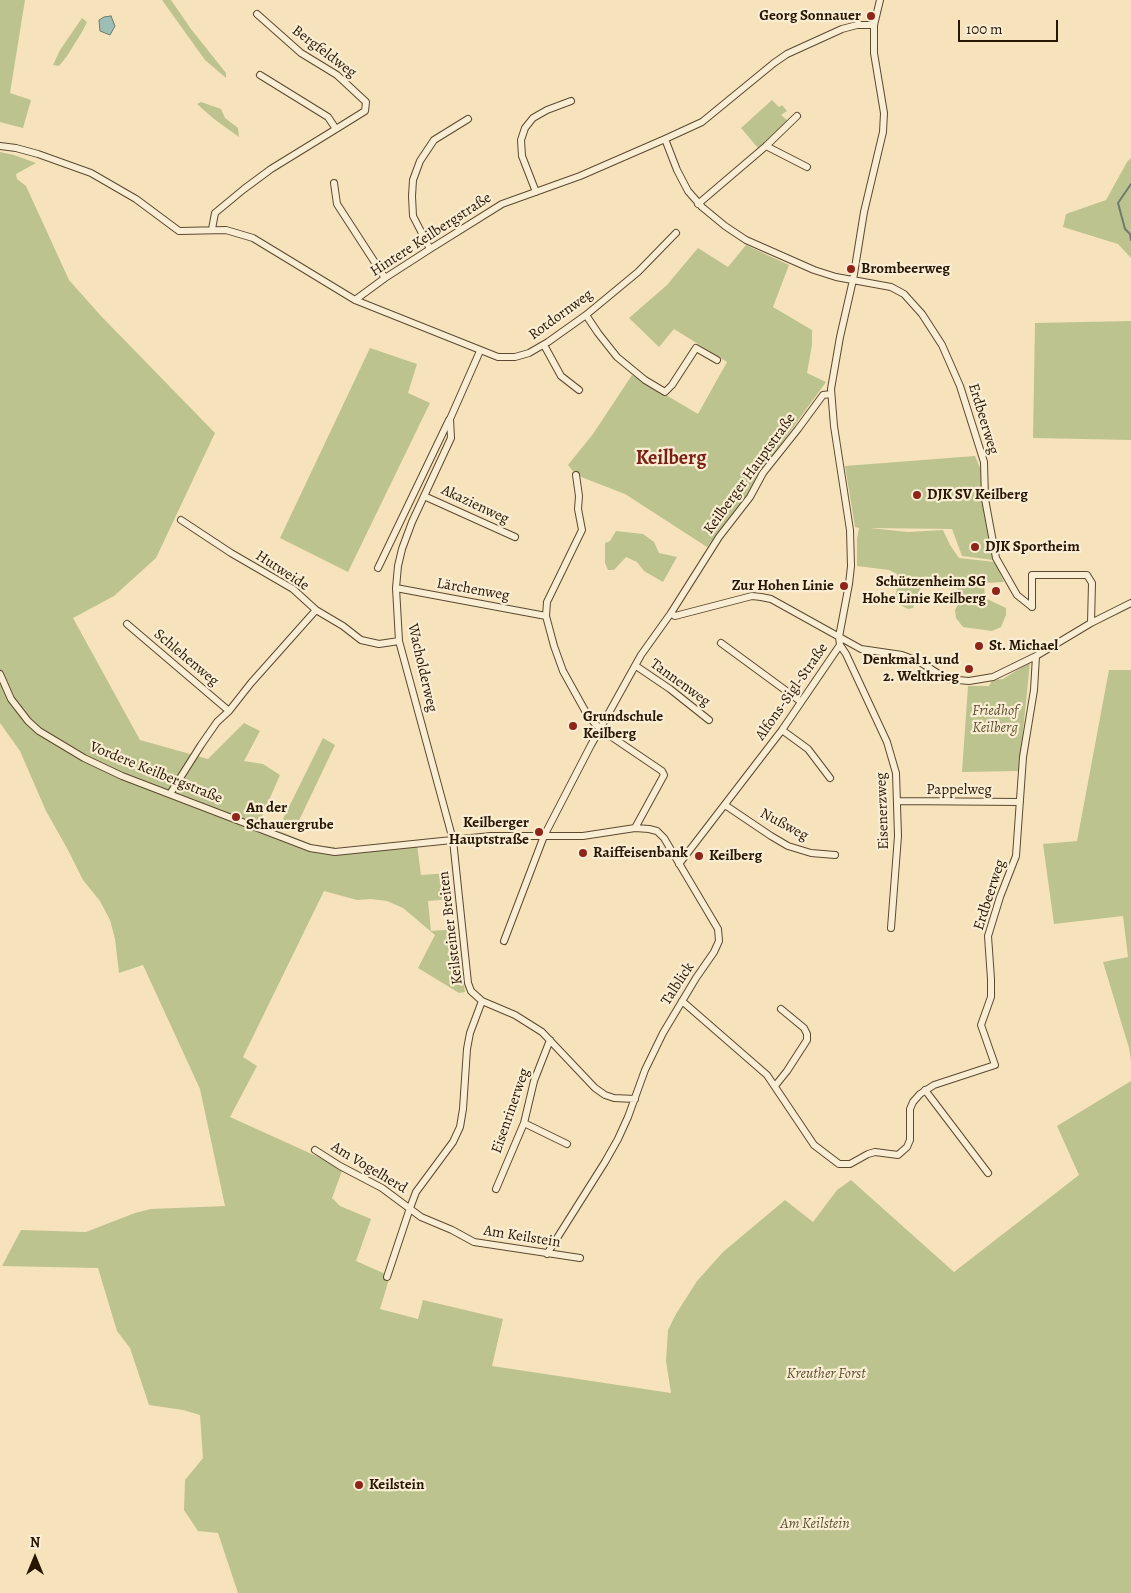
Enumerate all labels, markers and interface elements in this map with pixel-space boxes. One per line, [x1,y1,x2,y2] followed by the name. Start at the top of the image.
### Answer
[759,7,861,25] place label: Georg Sonnauer
[865,10,877,22] marker: Georg Sonnauer
[961,10,1061,42] scale bar
[966,19,1003,39] text: 100 m
[288,22,360,82] street label: Bergfeldweg
[367,189,495,281] street label: Hintere Keilbergstraße
[861,260,950,278] place label: Brombeerweg
[845,263,857,275] marker: Brombeerweg
[525,286,597,344] street label: Rotdornweg
[964,381,1002,457] street label: Erdbeerweg
[700,410,800,538] street label: Keilberger Hauptstraße
[636,447,706,471] district label: Keilberg
[438,481,512,529] street label: Akazienweg
[927,486,1028,504] place label: DJK SV Keilberg
[911,489,923,501] marker: DJK SV Keilberg
[985,538,1080,556] place label: DJK Sportheim
[969,541,981,553] marker: DJK Sportheim
[252,547,312,595] street label: Hutweide
[862,573,986,608] place label: Schützenheim SG Hohe Linie Keilberg
[435,575,511,605] street label: Lärchenweg
[732,577,834,595] place label: Zur Hohen Linie
[838,580,850,592] marker: Zur Hohen Linie
[990,585,1002,597] marker: Schützenheim SG Hohe Linie Keilberg
[403,622,441,714] street label: Wacholderweg
[150,626,222,690] street label: Schlehenweg
[989,637,1058,655] place label: St. Michael
[752,640,832,744] street label: Alfons-Sigl-Straße
[973,640,985,652] marker: St. Michael
[862,651,959,686] place label: Denkmal 1. und 2. Weltkrieg
[646,655,714,711] street label: Tannenweg
[963,663,975,675] marker: Denkmal 1. und 2. Weltkrieg
[972,702,1018,737] park label: Friedhof Keilberg
[583,708,663,743] place label: Grundschule Keilberg
[567,720,579,732] marker: Grundschule Keilberg
[87,738,225,808] street label: Vordere Keilbergstraße
[873,772,893,850] street label: Eisenerzweg
[926,781,992,799] street label: Pappelweg
[246,799,334,834] place label: An der Schauergrube
[757,805,811,845] street label: Nußweg
[230,811,242,823] marker: An der Schauergrube
[449,814,529,849] place label: Keilberger Hauptstraße
[533,826,545,838] marker: Keilberger Hauptstraße
[593,844,688,862] place label: Raiffeisenbank
[577,847,589,859] marker: Raiffeisenbank
[709,847,762,865] place label: Keilberg
[693,850,705,862] marker: Keilberg
[970,857,1010,933] street label: Erdbeerweg
[435,870,467,986] street label: Keilsteiner Breiten
[658,959,698,1009] street label: Talblick
[488,1066,534,1156] street label: Eisenrinerweg
[328,1138,410,1198] street label: Am Vogelherd
[482,1222,562,1252] street label: Am Keilstein
[787,1365,865,1383] park label: Kreuther Forst
[369,1476,424,1494] place label: Keilstein
[353,1479,365,1491] marker: Keilstein
[780,1515,850,1533] park label: Am Keilstein
[10,1533,60,1583] north arrow
[30,1533,40,1552] text: N

